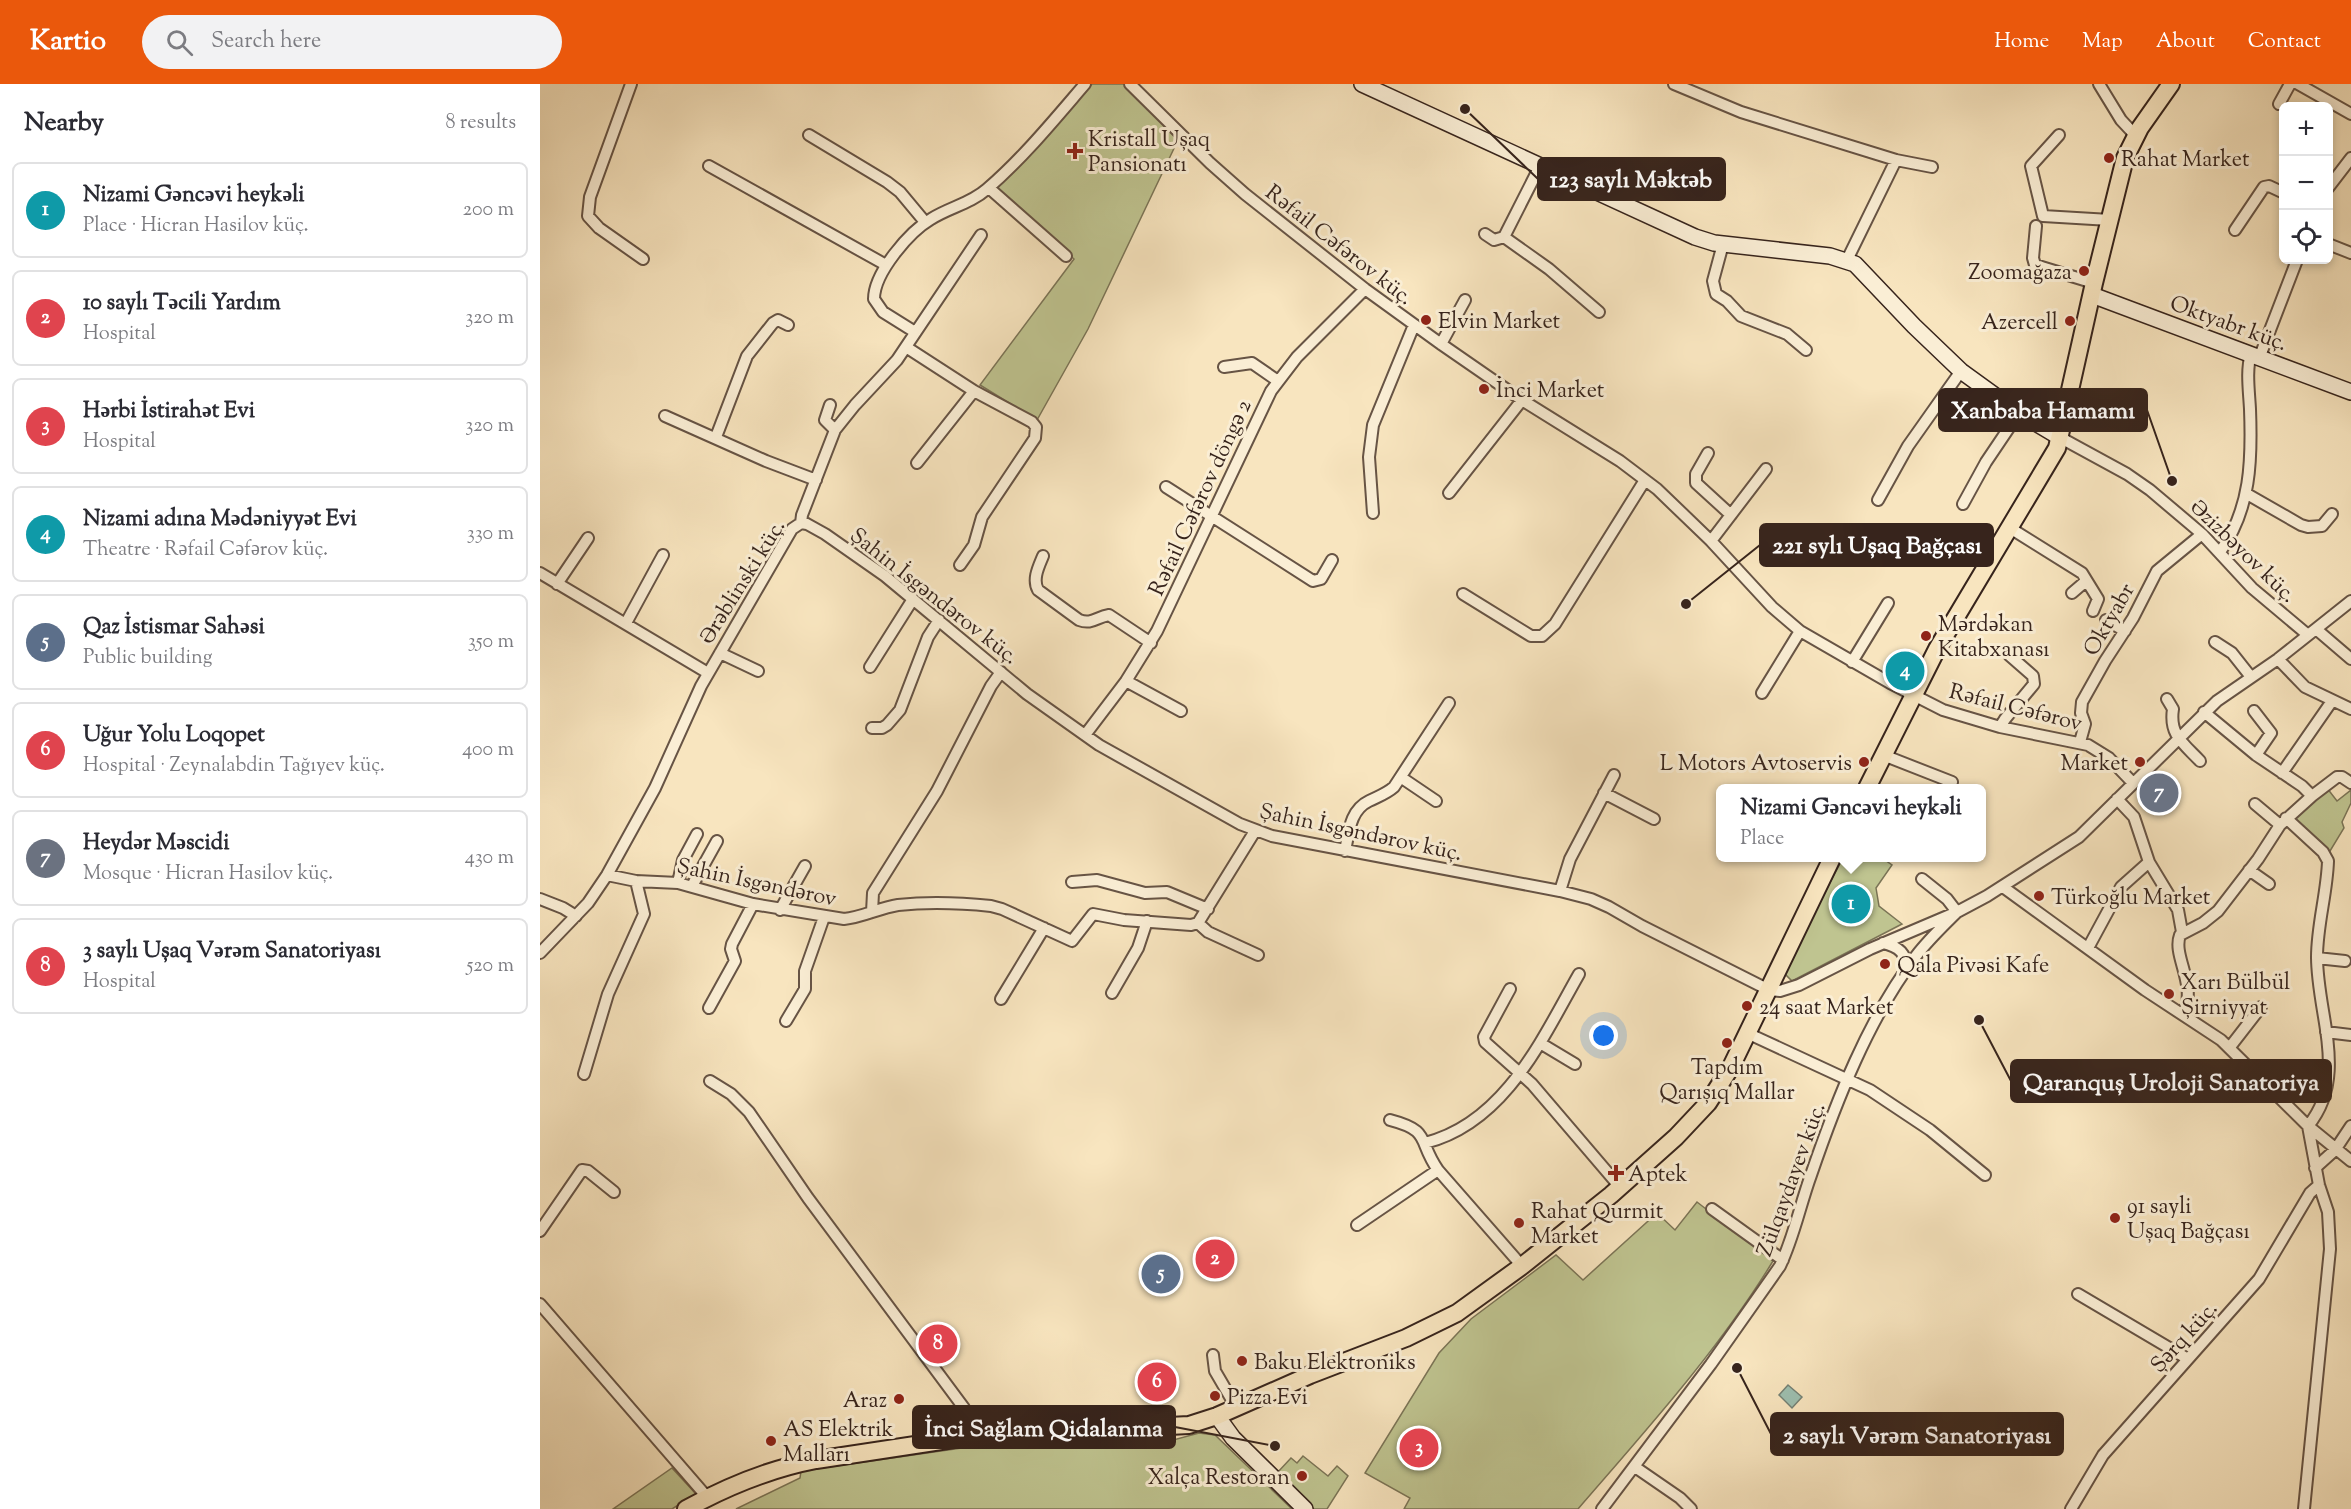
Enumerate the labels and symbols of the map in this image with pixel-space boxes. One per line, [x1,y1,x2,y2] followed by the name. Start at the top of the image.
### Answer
[1088,125,1211,182] place label: Kristall Uşaq Pansionatı
[1066,142,1084,160] marker: Kristall Uşaq Pansionatı
[2121,145,2250,177] place label: Rahat Market
[2102,151,2116,165] marker: Rahat Market
[1538,158,1725,200] callout: 123 saylı Məktəb
[1550,164,1712,198] text: 123 saylı Məktəb
[1257,178,1419,314] street label: Rəfail Cəfərov küç.
[1968,258,2072,290] place label: Zoomağaza
[2077,264,2091,278] marker: Zoomağaza
[2165,289,2291,361] street label: Oktyabr küç.
[1438,307,1561,339] place label: Elvin Market
[1981,308,2058,340] place label: Azercell
[1419,313,1433,327] marker: Elvin Market
[2063,314,2077,328] marker: Azercell
[1496,376,1605,408] place label: İnci Market
[1477,382,1491,396] marker: İnci Market
[1939,389,2147,431] callout: Xanbaba Hamamı
[1142,395,1261,602] street label: Rəfail Cəfərov döngə 2
[1951,395,2135,429] text: Xanbaba Hamamı
[2181,493,2303,611] street label: Əzizbəyov küç.
[692,514,795,651] street label: Ərəblinski küç.
[842,521,1024,674] street label: Şahin İsgəndərov küç.
[1760,524,1993,566] callout: 221 sylı Uşaq Bağçası
[1772,530,1982,564] text: 221 sylı Uşaq Bağçası
[2077,578,2144,663] street label: Oktyabr
[1938,610,2050,667] place label: Mərdəkan Kitabxanası
[1919,629,1933,643] marker: Mərdəkan Kitabxanası
[1886,648,1924,694] pin: 4
[1945,677,2086,741] street label: Rəfail Cəfərov
[1660,749,1852,781] place label: L Motors Avtoservis
[2061,749,2128,781] place label: Market
[1857,755,1871,769] marker: L Motors Avtoservis
[2133,755,2147,769] marker: Market
[2140,770,2178,816] pin: 7
[1256,797,1465,871] street label: Şahin İsgəndərov küç.
[674,851,840,917] street label: Şahin İsgəndərov
[1832,882,1870,926] pin: 1
[2051,883,2211,915] place label: Türkoğlu Market
[2032,889,2046,903] marker: Türkoğlu Market
[1897,951,2049,983] place label: Qala Pivəsi Kafe
[1878,957,1892,971] marker: Qala Pivəsi Kafe
[2181,968,2290,1025] place label: Xarı Bülbül Şirniyyat
[2162,987,2176,1001] marker: Xarı Bülbül Şirniyyat
[1759,993,1894,1025] place label: 24 saat Market
[1740,999,1754,1013] marker: 24 saat Market
[1589,1021,1618,1050] your location
[1720,1036,1734,1050] marker: Tapdım Qarışıq Mallar
[1659,1053,1795,1110] place label: Tapdım Qarışıq Mallar
[2011,1060,2331,1102] callout: Qaranquş Uroloji Sanatoriya
[2023,1067,2320,1101] text: Qaranquş Uroloji Sanatoriya
[1750,1099,1836,1261] street label: Zülqaydayev küç.
[1628,1160,1687,1192] place label: Aptek
[1609,1166,1623,1180] marker: Aptek
[2127,1192,2250,1249] place label: 91 sayli Uşaq Bağçası
[1531,1197,1664,1254] place label: Rahat Qurmit Market
[2108,1211,2122,1225] marker: 91 sayli Uşaq Bağçası
[1512,1216,1526,1230] marker: Rahat Qurmit Market
[1196,1236,1234,1282] pin: 2
[1142,1252,1180,1296] pin: 5
[2144,1295,2226,1381] street label: Şərq küç.
[918,1322,958,1366] pin: 8
[1254,1348,1416,1380] place label: Baku Elektroniks
[1235,1354,1249,1368] marker: Baku Elektroniks
[1138,1360,1176,1404] pin: 6
[1227,1383,1308,1415] place label: Pizza Evi
[843,1386,887,1418] place label: Araz
[1208,1389,1222,1403] marker: Pizza Evi
[892,1392,906,1406] marker: Araz
[913,1406,1175,1448] callout: İnci Sağlam Qidalanma
[925,1413,1164,1447] text: İnci Sağlam Qidalanma
[1771,1413,2063,1455] callout: 2 saylı Vərəm Sanatoriyası
[783,1415,893,1472] place label: AS Elektrik Malları
[1783,1420,2051,1454] text: 2 saylı Vərəm Sanatoriyası
[1400,1426,1438,1470] pin: 3
[764,1434,778,1448] marker: AS Elektrik Malları
[1148,1463,1290,1495] place label: Xalça Restoran
[1295,1469,1309,1483] marker: Xalça Restoran

